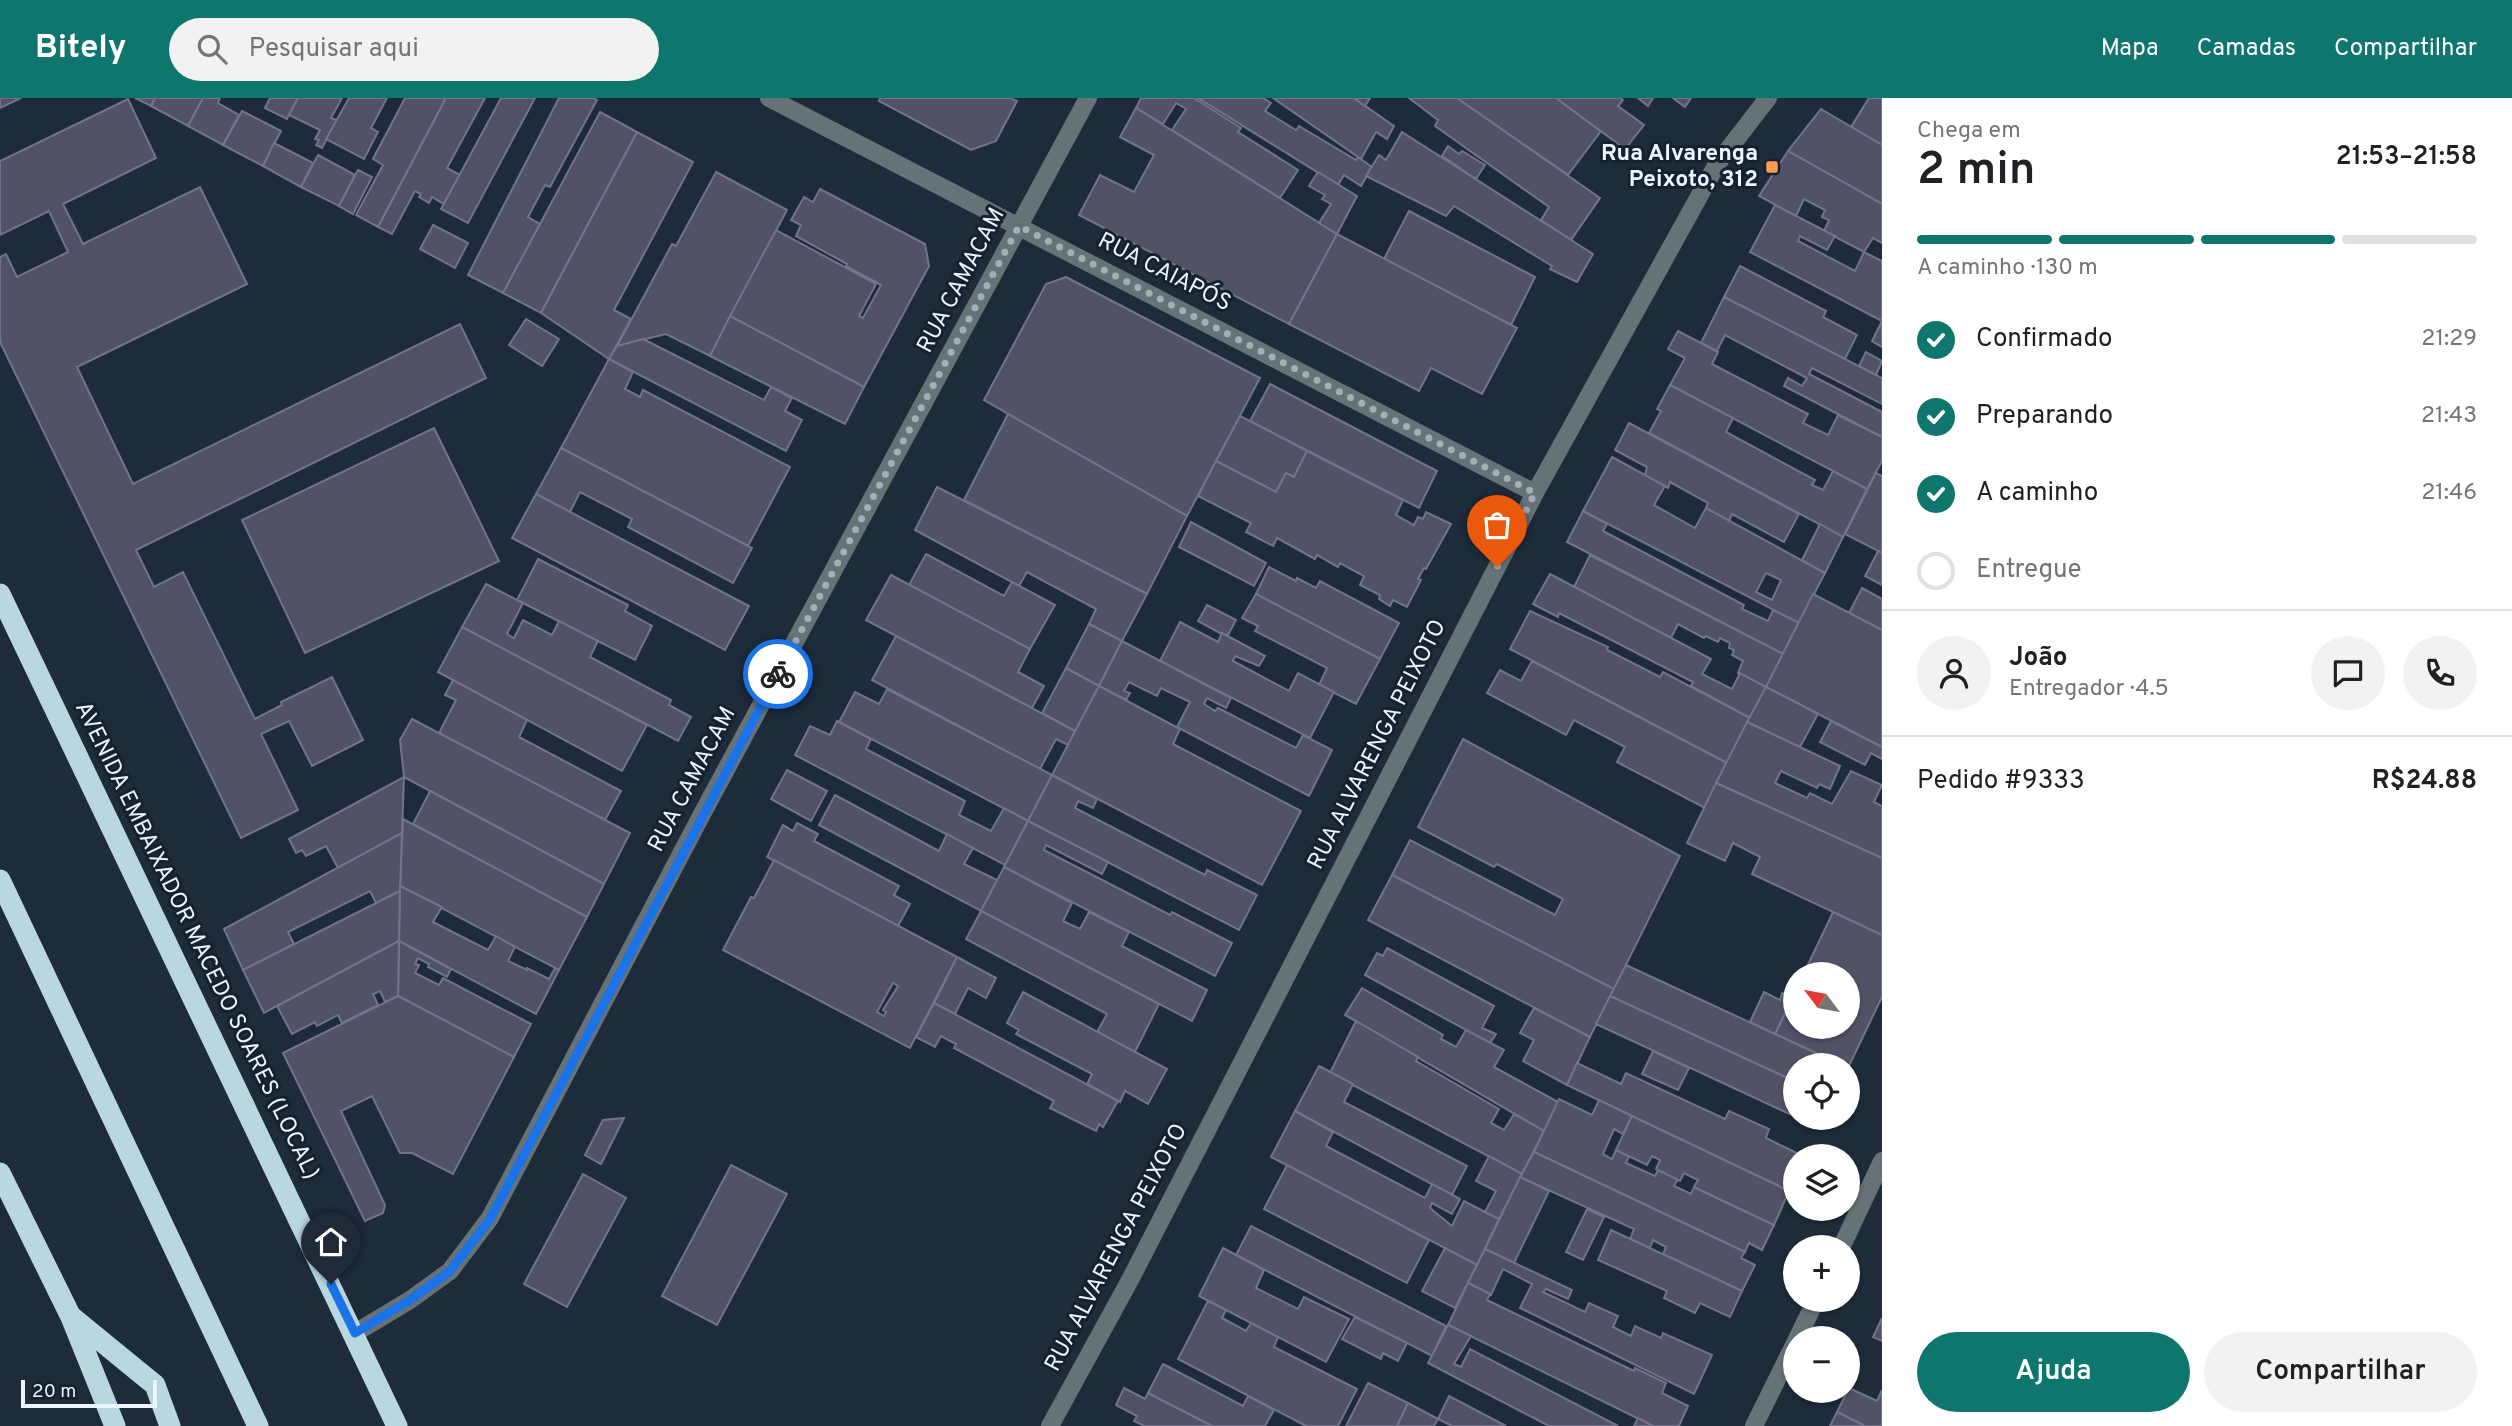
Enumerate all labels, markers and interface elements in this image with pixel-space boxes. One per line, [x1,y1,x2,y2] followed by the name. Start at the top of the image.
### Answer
[169,18,659,81] search box
[35,28,127,70] text: Bitely
[193,30,231,68] icon: search
[249,33,419,66] text: Pesquisar aqui
[2101,34,2159,64] text: Mapa
[2197,34,2296,64] text: Camadas
[2334,34,2477,64] text: Compartilhar
[1917,117,2021,146] text: Chega em
[1601,140,1758,195] place label: Rua Alvarenga Peixoto, 312
[2336,141,2477,174] text: 21:53–21:58
[1917,142,2036,201] text: 2 min
[1764,159,1780,175] marker: Rua Alvarenga Peixoto, 312
[912,203,1012,359] street label: RUA CAMACAM
[1092,225,1236,319] street label: RUA CAIAPÓS
[1917,254,2098,283] text: A caminho · 130 m
[1917,321,1955,359] icon: check
[1976,323,2113,356] text: Confirmado
[2421,325,2477,354] text: 21:29
[1917,398,1955,436] icon: check
[1976,400,2113,433] text: Preparando
[2421,402,2477,431] text: 21:43
[1917,475,1955,513] icon: check
[1976,477,2098,510] text: A caminho
[2421,479,2477,508] text: 21:46
[1467,495,1527,567] pin
[1478,506,1516,544] icon: bag
[1976,554,2082,587] text: Entregue
[1302,615,1454,875] street label: RUA ALVARENGA PEIXOTO
[1917,636,1991,710] button: person
[2311,636,2385,710] button: chat
[2403,636,2477,710] button: phone
[743,639,813,709] courier
[2009,642,2067,675] text: João
[759,655,797,693] icon: bike
[2009,675,2169,704] text: Entregador · 4.5
[67,697,325,1185] street label: AVENIDA EMBAIXADOR MACEDO SOARES (LOCAL)
[643,702,743,858] street label: RUA CAMACAM
[1917,765,2085,798] text: Pedido #9333
[2372,765,2477,798] text: R$24.88
[1783,962,1860,1040] north arrow
[1783,962,1860,1403] map controls
[1783,1053,1860,1130] button: locate
[1039,1119,1195,1377] street label: RUA ALVARENGA PEIXOTO
[1783,1144,1860,1221] button: layers
[301,1212,361,1284] pin
[312,1223,350,1261] icon: home
[1783,1235,1860,1312] button: +
[1783,1326,1860,1403] button: −
[1917,1332,2190,1412] button: Ajuda
[2204,1332,2477,1412] button: Compartilhar
[21,1377,158,1409] scale bar
[32,1380,76,1404] text: 20 m

